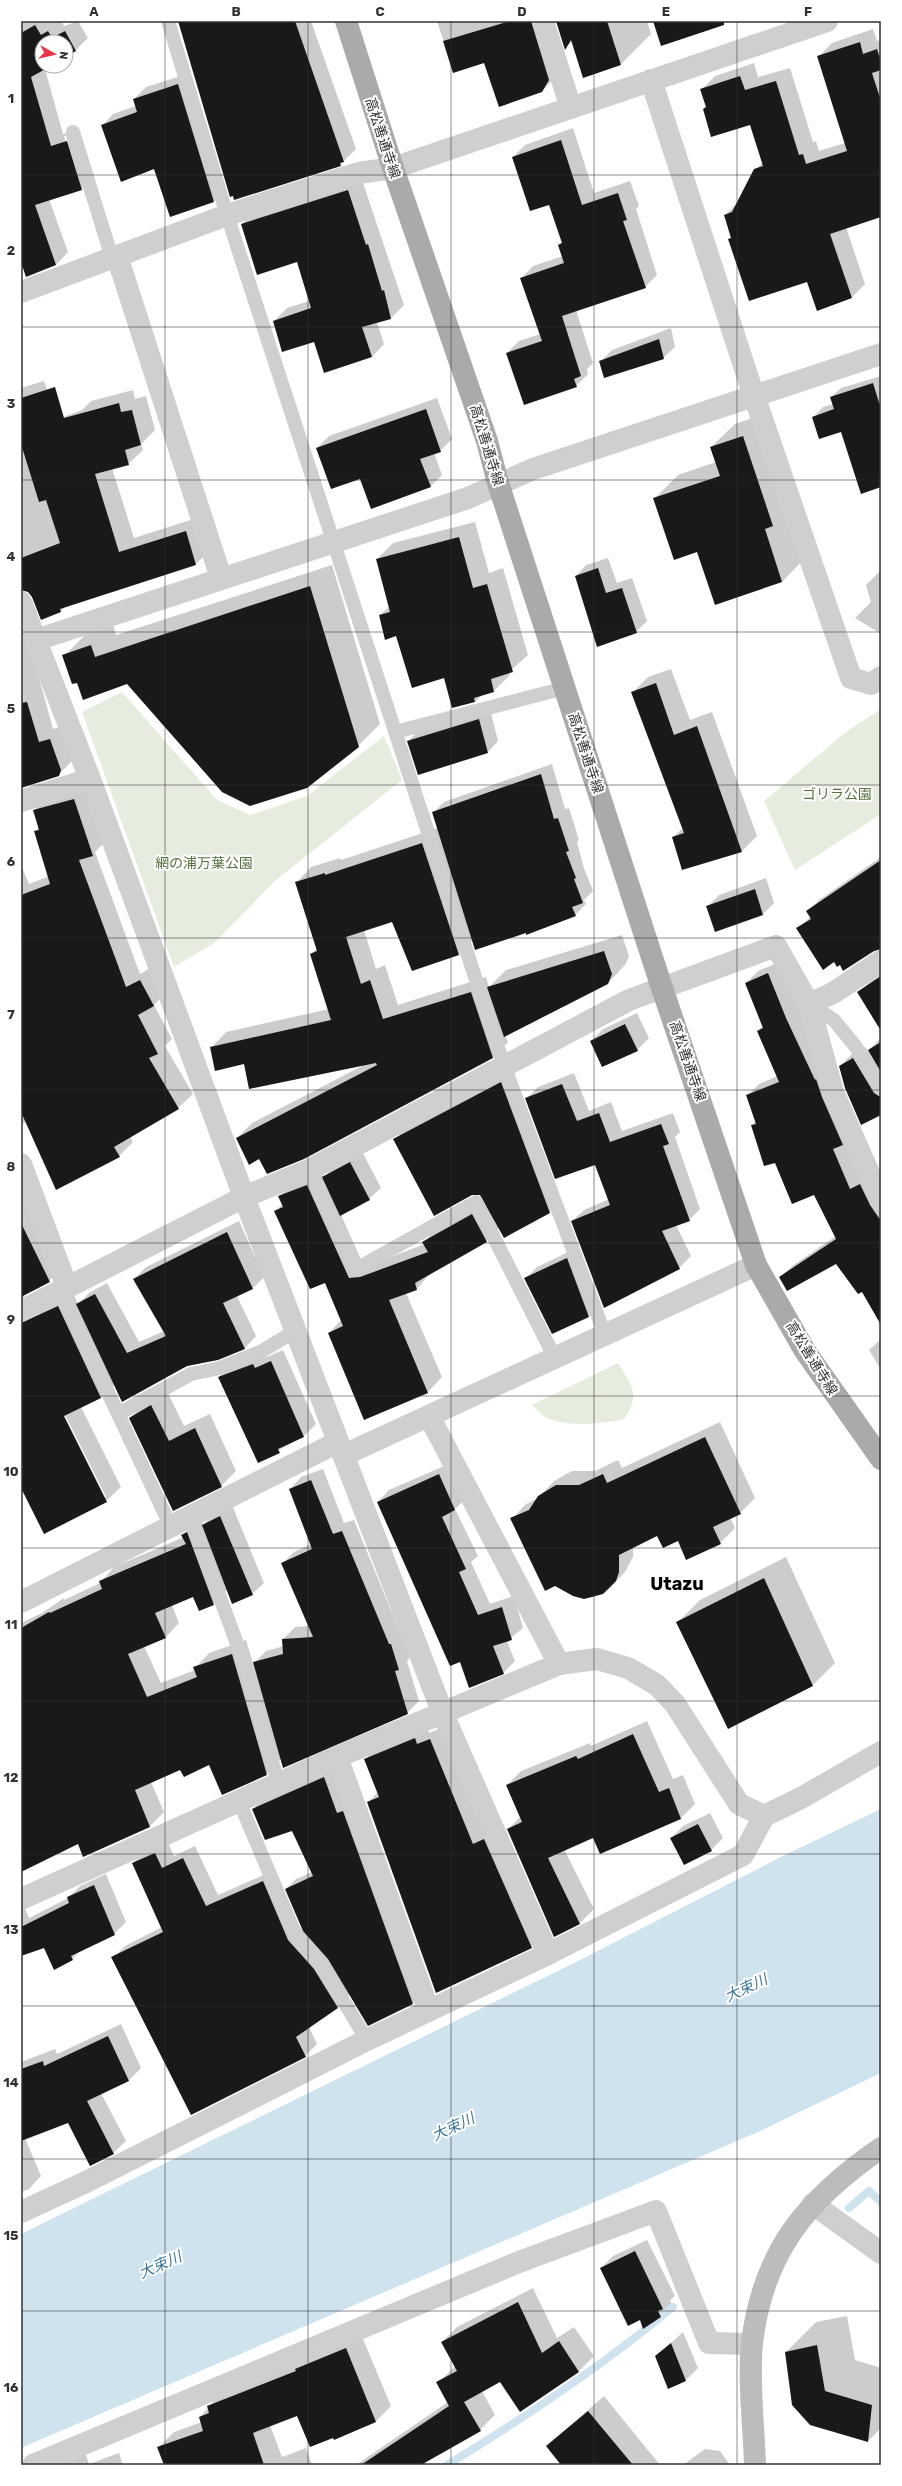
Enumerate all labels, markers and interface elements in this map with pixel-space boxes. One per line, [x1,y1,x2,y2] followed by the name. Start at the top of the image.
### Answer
[89,4,99,19] text: A
[231,4,241,19] text: B
[375,4,385,19] text: C
[517,4,527,19] text: D
[662,4,670,19] text: E
[804,4,812,19] text: F
[34,34,74,74] north arrow
[56,50,70,60] text: N
[8,91,14,106] text: 1
[361,96,404,181] street label: 高松善通寺線
[7,243,15,258] text: 2
[7,396,16,411] text: 3
[466,402,507,488] street label: 高松善通寺線
[7,549,16,564] text: 4
[7,701,15,716] text: 5
[564,711,607,796] street label: 高松善通寺線
[802,786,872,803] park label: ゴリラ公園
[7,854,16,869] text: 6
[155,855,253,872] park label: 網の浦万葉公園
[7,1007,15,1022] text: 7
[666,1019,709,1104] street label: 高松善通寺線
[7,1159,16,1174] text: 8
[7,1312,15,1327] text: 9
[782,1318,841,1398] street label: 高松善通寺線
[3,1464,19,1479] text: 10
[650,1573,704,1595] district label: Utazu
[5,1617,17,1632] text: 11
[4,1770,18,1785] text: 12
[3,1922,19,1937] text: 13
[722,1969,772,2006] water label: 大束川
[3,2075,19,2090] text: 14
[429,2108,479,2145] water label: 大束川
[4,2228,18,2243] text: 15
[136,2247,186,2282] water label: 大束川
[4,2380,19,2395] text: 16

